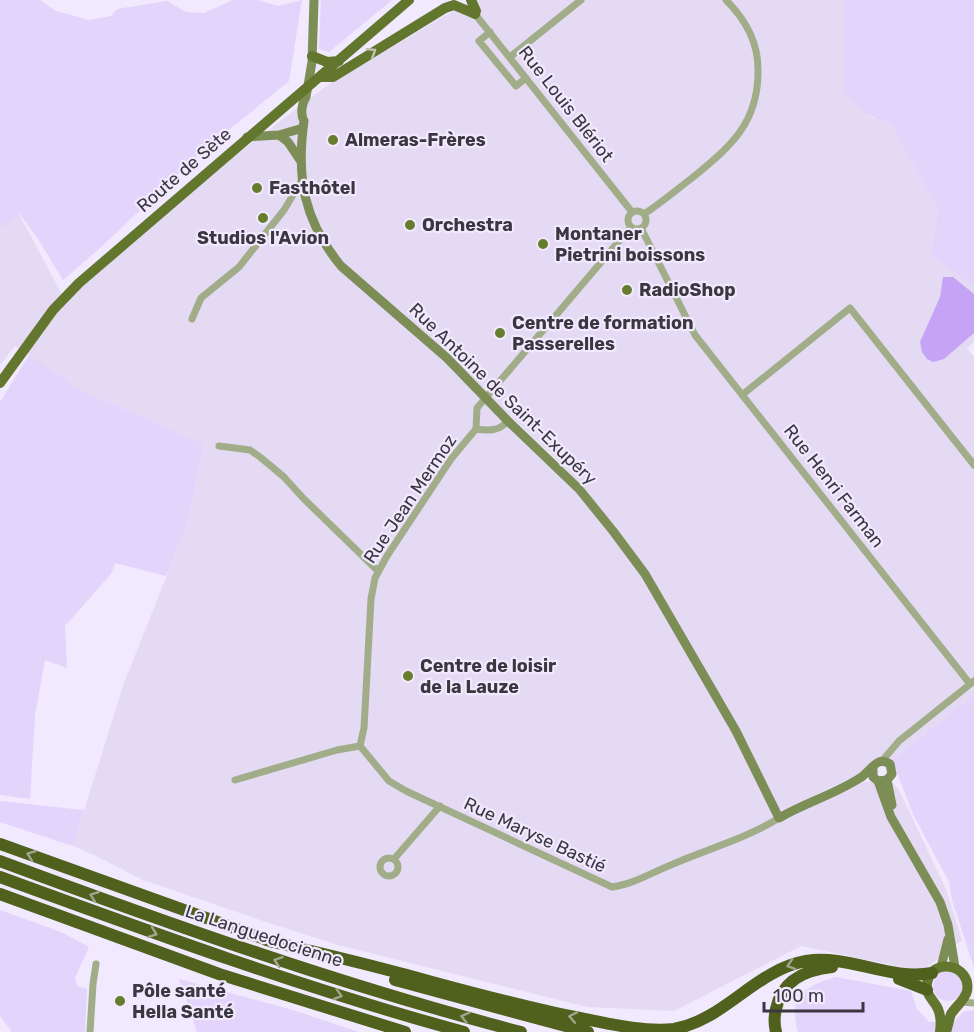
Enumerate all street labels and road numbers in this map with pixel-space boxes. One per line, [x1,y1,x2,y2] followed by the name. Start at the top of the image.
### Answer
[514,42,618,166] street label: Rue Louis Blériot
[132,123,236,217] street label: Route de Sète
[405,298,602,490] street label: Rue Antoine de Saint-Exupéry
[779,420,889,552] street label: Rue Henri Farman
[359,430,461,568] street label: Rue Jean Mermoz
[461,792,609,878] street label: Rue Maryse Bastié
[182,900,346,972] street label: La Languedocienne

